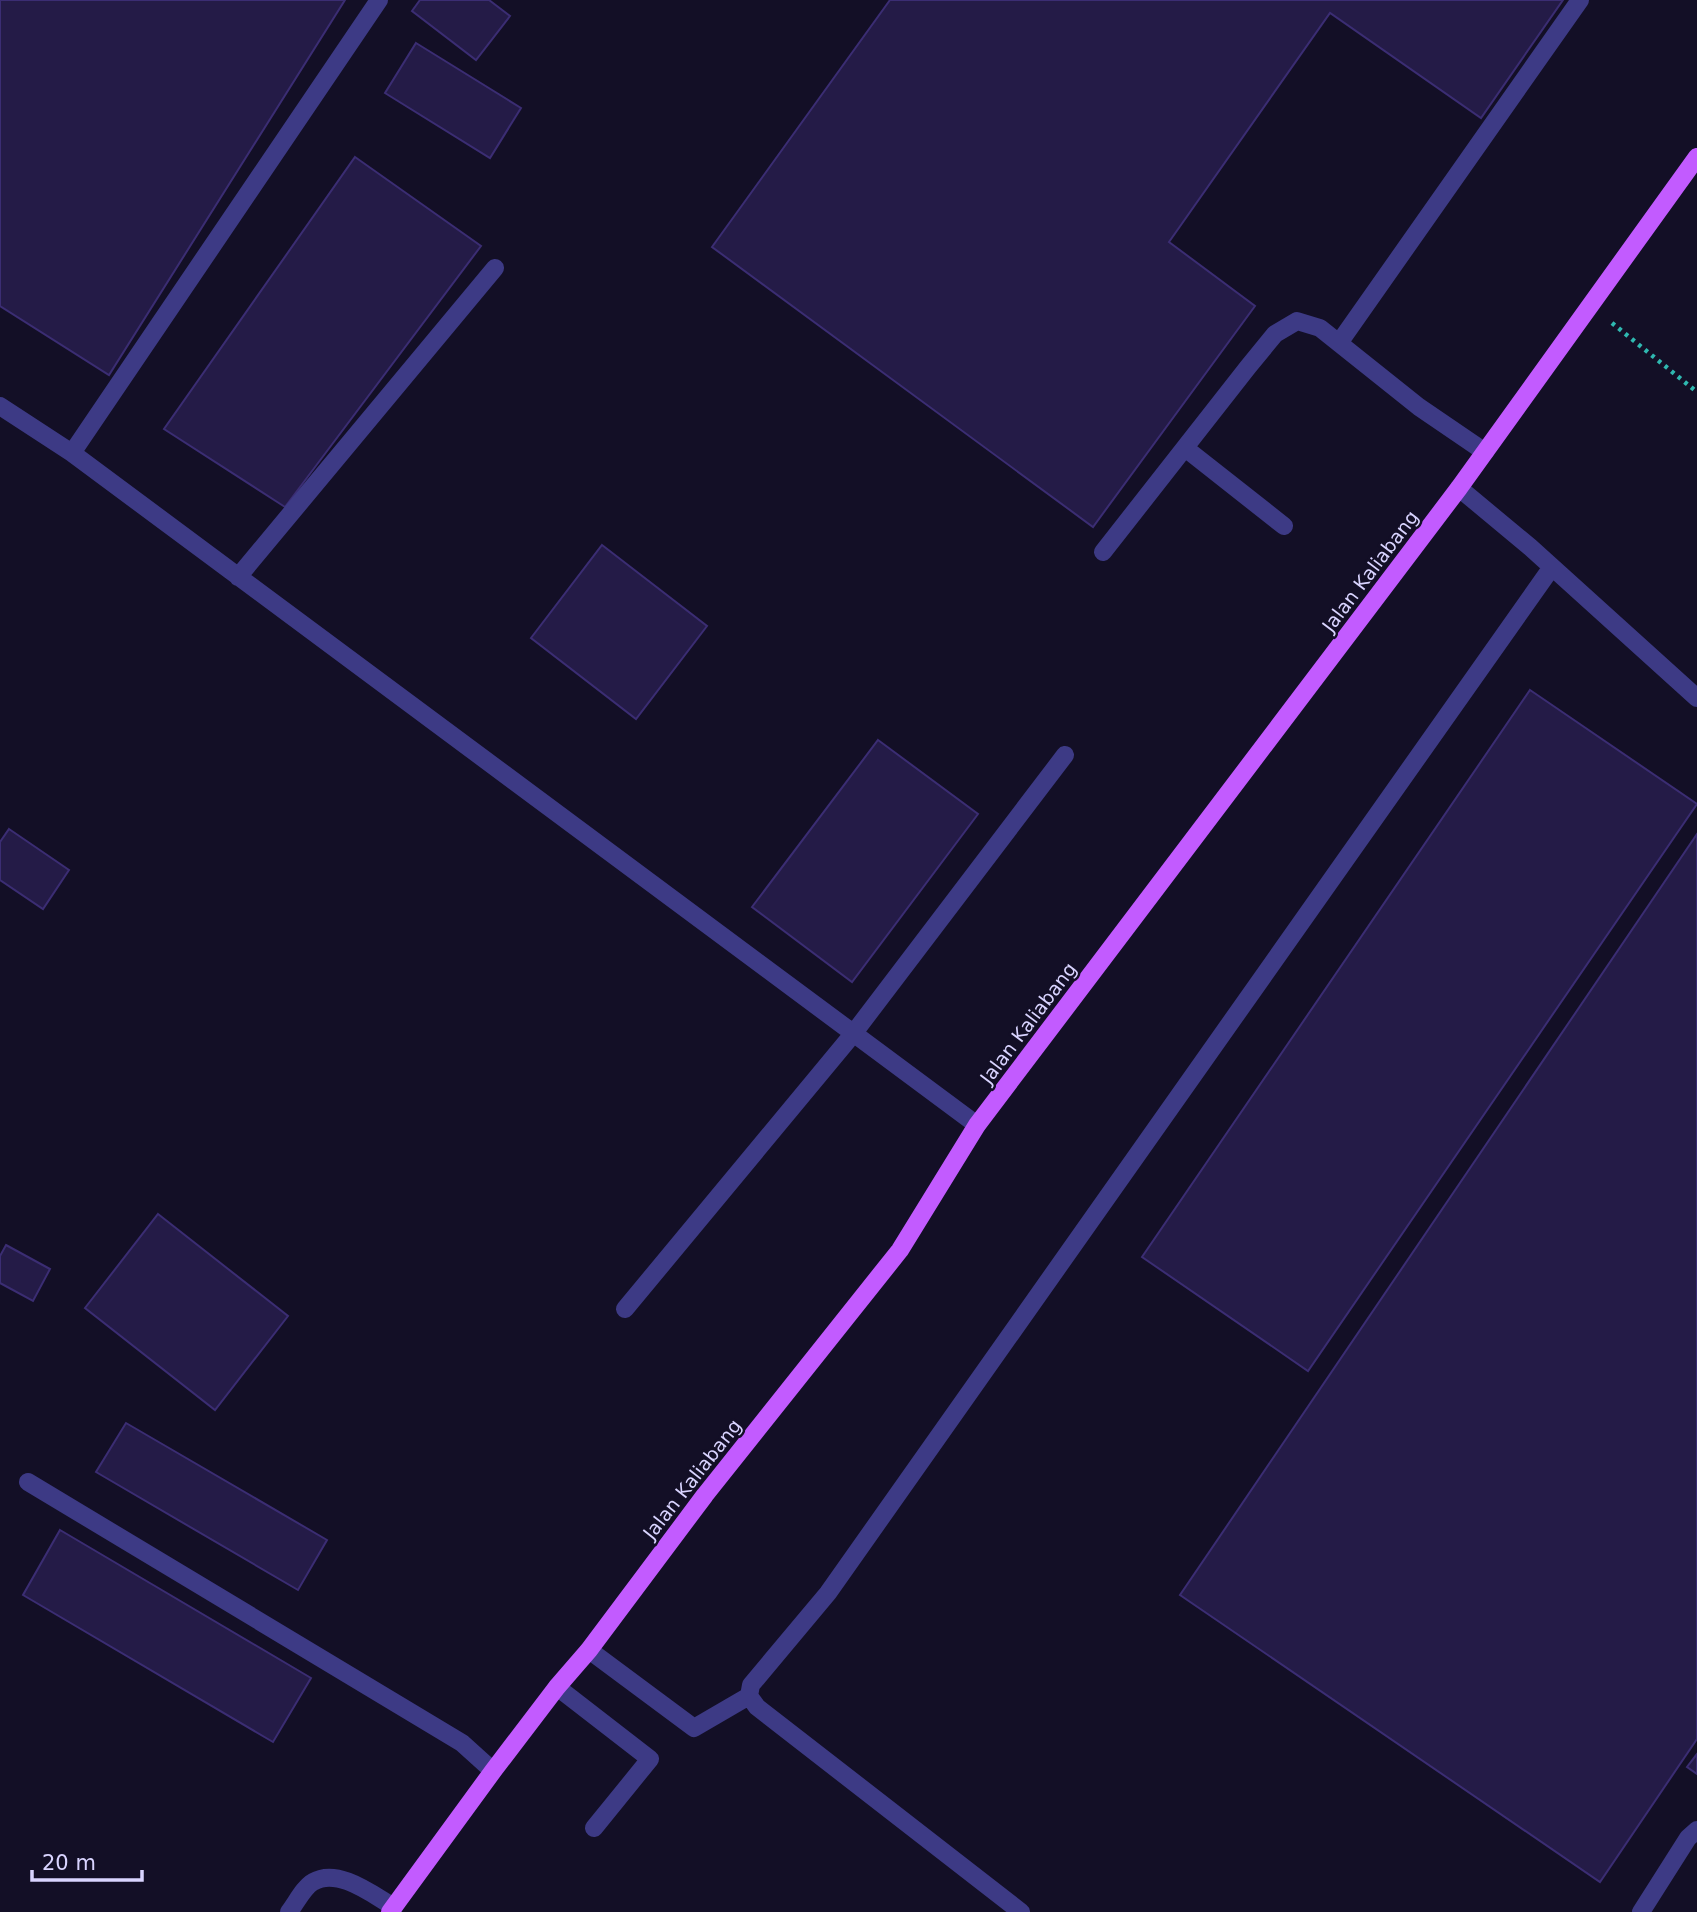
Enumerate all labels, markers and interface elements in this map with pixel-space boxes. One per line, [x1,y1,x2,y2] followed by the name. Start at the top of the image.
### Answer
[1317,506,1423,637] street label: Jalan Kaliabang
[975,958,1081,1089] street label: Jalan Kaliabang
[638,1415,746,1544] street label: Jalan Kaliabang
[32,1839,142,1883] scale bar
[42,1851,96,1875] text: 20 m

